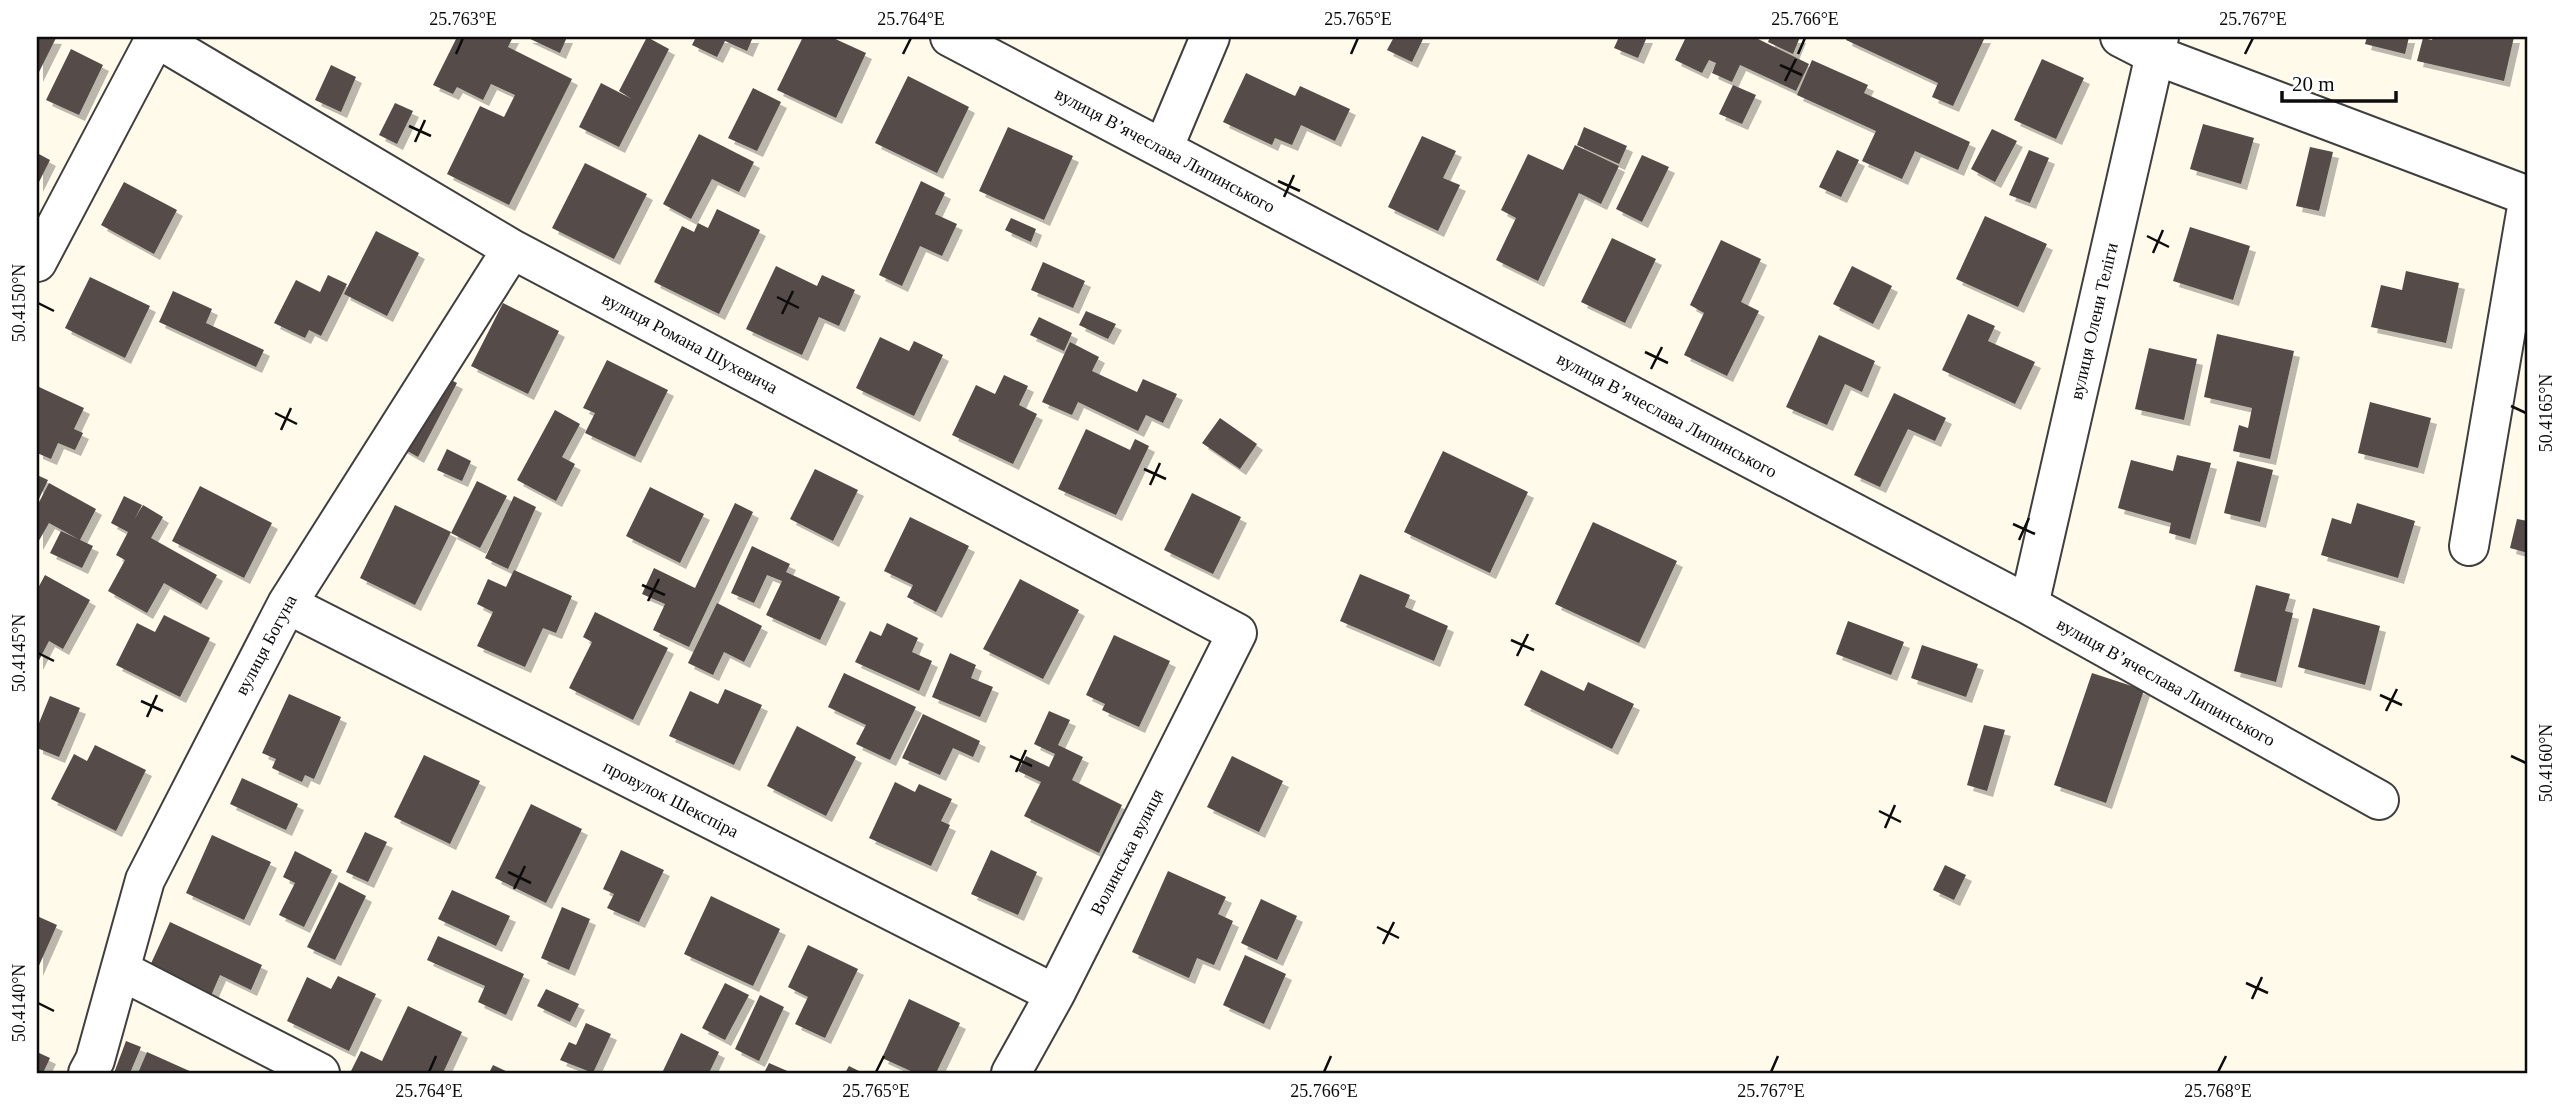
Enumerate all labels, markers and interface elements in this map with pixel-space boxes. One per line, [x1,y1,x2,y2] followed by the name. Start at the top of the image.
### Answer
[429,9,497,29] text: 25.763°E
[877,9,945,29] text: 25.764°E
[1324,9,1392,29] text: 25.765°E
[1771,9,1839,29] text: 25.766°E
[2219,9,2287,29] text: 25.767°E
[2282,60,2395,104] scale bar
[2292,72,2335,96] text: 20 m
[1052,83,1278,217] street label: вулиця Вʼячеслава Липинського
[2066,240,2122,401] street label: вулиця Олени Теліги
[9,264,29,342] text: 50.4150°N
[599,288,781,398] street label: вулиця Романа Шухевича
[1554,348,1780,482] street label: вулиця Вʼячеслава Липинського
[2536,374,2556,452] text: 50.4165°N
[231,592,301,698] street label: вулиця Богуна
[9,614,29,692] text: 50.4145°N
[2053,614,2279,750] street label: вулиця Вʼячеслава Липинського
[2536,724,2556,802] text: 50.4160°N
[600,756,742,842] street label: провулок Шекспіра
[1087,786,1167,918] street label: Волинська вулиця
[9,964,29,1042] text: 50.4140°N
[395,1081,463,1101] text: 25.764°E
[842,1081,910,1101] text: 25.765°E
[1290,1081,1358,1101] text: 25.766°E
[1737,1081,1805,1101] text: 25.767°E
[2184,1081,2252,1101] text: 25.768°E

